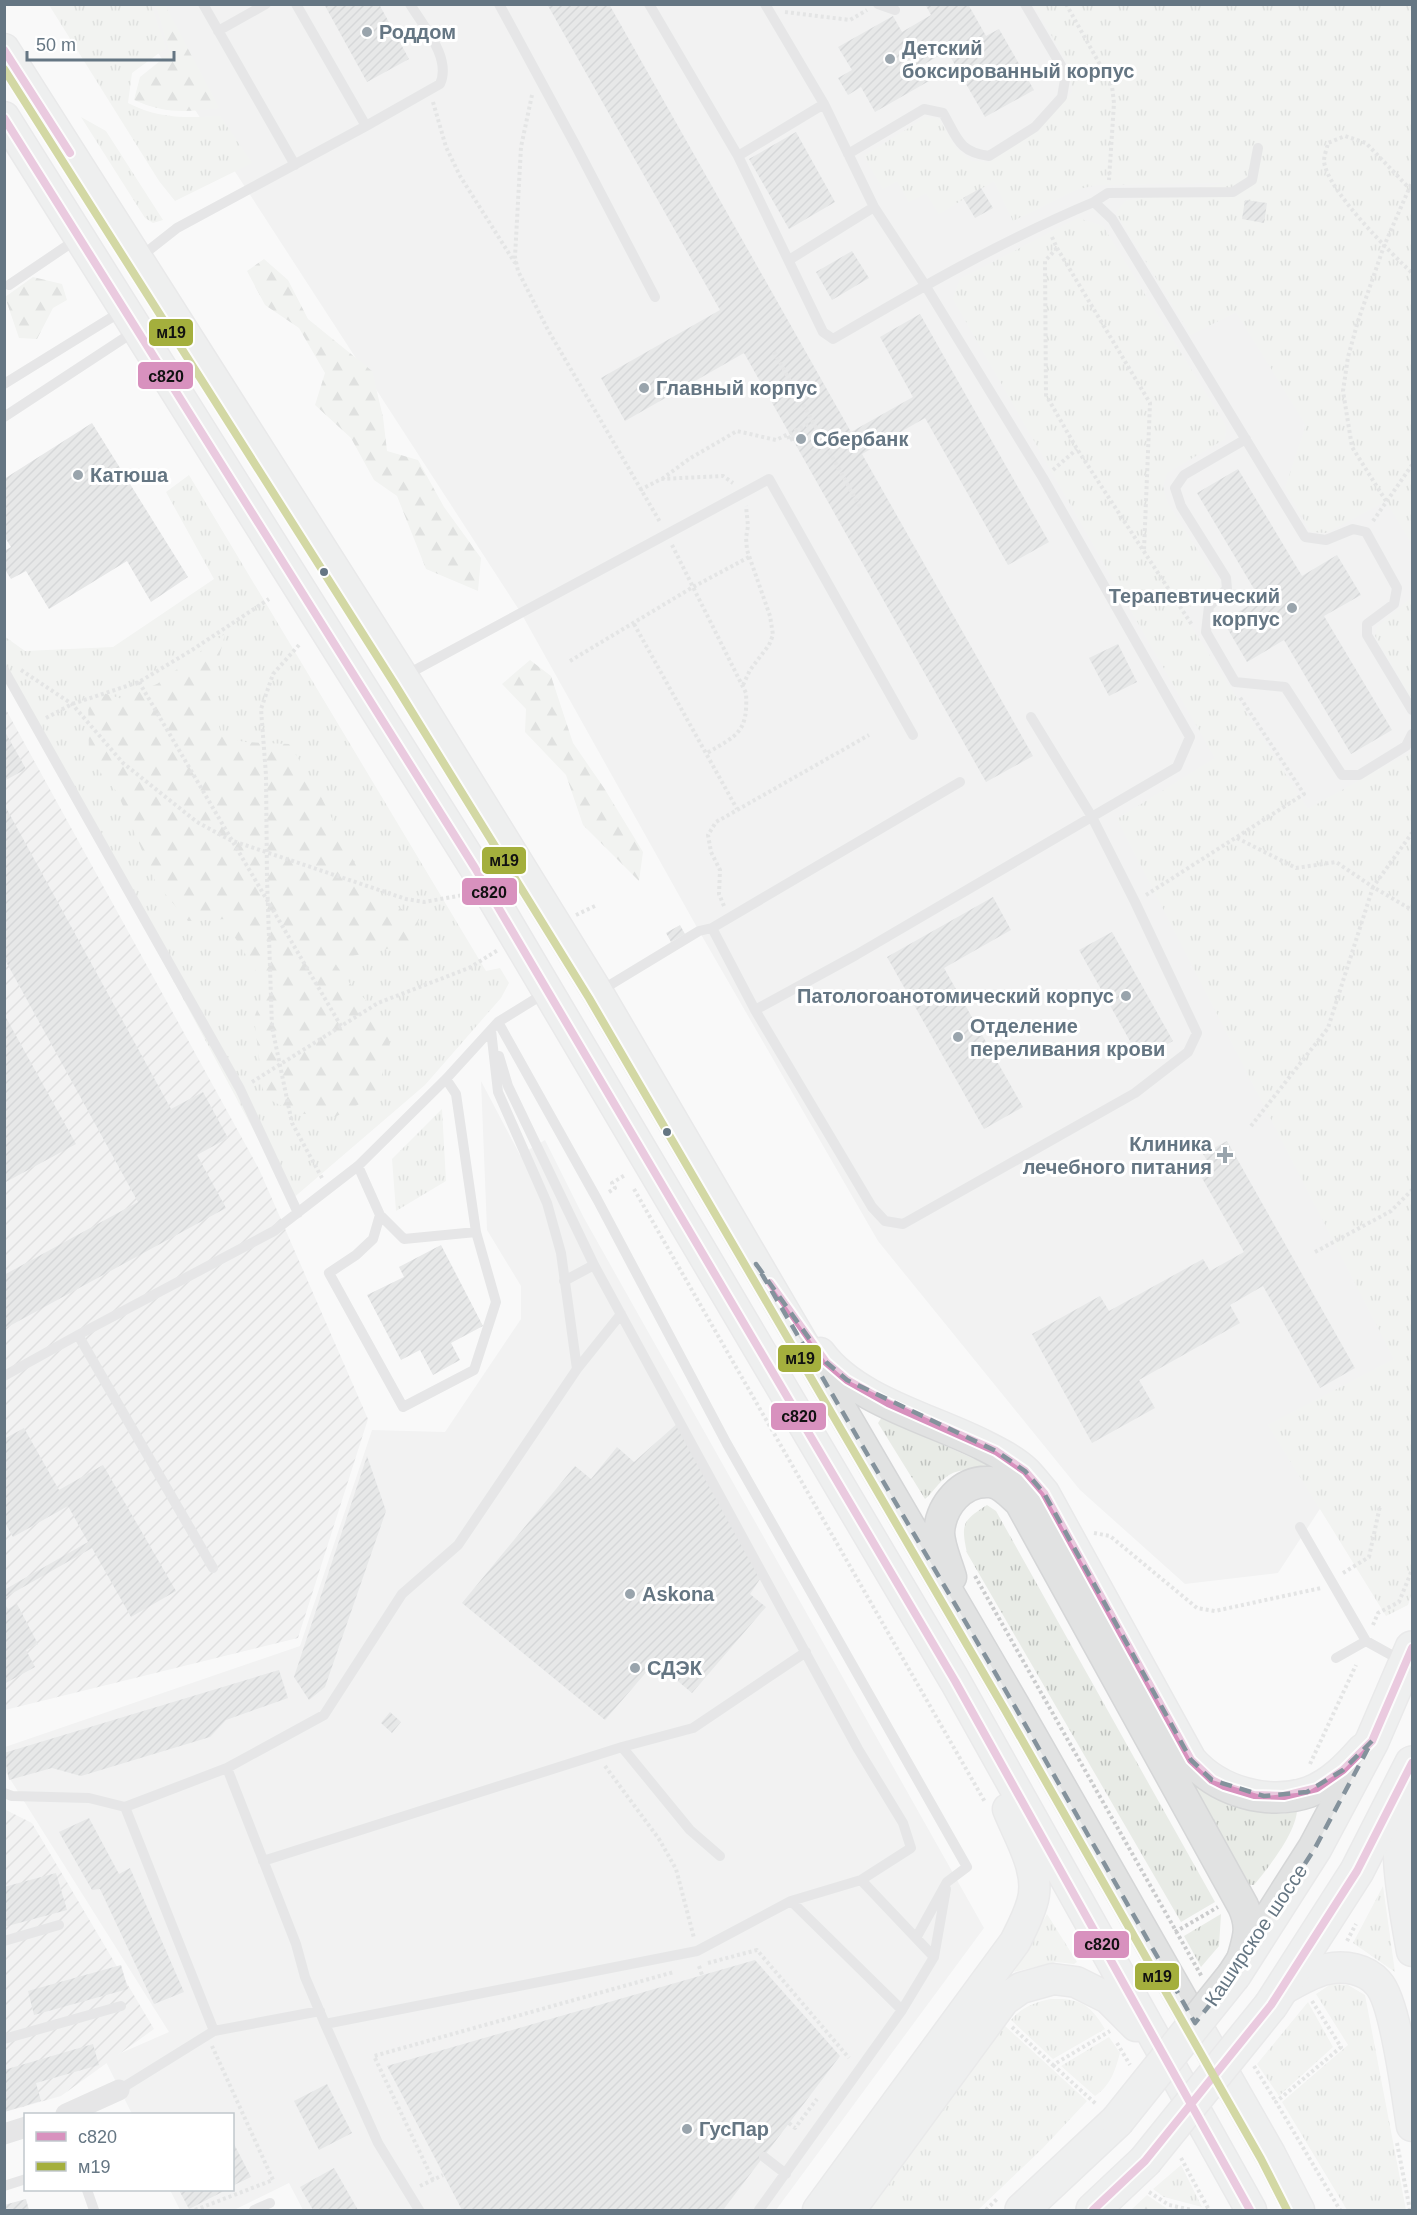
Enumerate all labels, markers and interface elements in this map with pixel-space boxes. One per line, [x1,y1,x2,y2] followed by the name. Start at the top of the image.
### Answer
[379,21,456,43] place label: Роддом
[27,24,174,62] scale bar
[360,25,374,39] marker: Роддом
[36,35,76,55] text: 50 m
[902,37,1134,82] place label: Детский боксированный корпус
[883,52,897,66] marker: Детский боксированный корпус
[148,318,194,347] line badge: м19
[156,324,186,341] text: м19
[137,361,194,390] line badge: с820
[148,368,184,385] text: с820
[656,377,817,399] place label: Главный корпус
[637,381,651,395] marker: Главный корпус
[813,428,909,450] place label: Сбербанк
[794,432,808,446] marker: Сбербанк
[90,464,169,486] place label: Катюша
[71,468,85,482] marker: Катюша
[318,566,330,578] unlabelled marker
[1109,585,1280,630] place label: Терапевтический корпус
[1285,601,1299,615] marker: Терапевтический корпус
[481,846,527,875] line badge: м19
[489,852,519,869] text: м19
[461,877,518,906] line badge: с820
[471,884,507,901] text: с820
[797,985,1114,1007] place label: Патологоанотомический корпус
[1119,989,1133,1003] marker: Патологоанотомический корпус
[970,1015,1165,1060] place label: Отделение переливания крови
[951,1030,965,1044] marker: Отделение переливания крови
[661,1126,673,1138] unlabelled marker
[1023,1133,1213,1178] place label: Клиника лечебного питания
[1216,1146,1234,1164] marker: Клиника лечебного питания
[777,1344,822,1373] line badge: м19
[785,1350,815,1367] text: м19
[770,1402,827,1431] line badge: с820
[781,1408,817,1425] text: с820
[642,1583,715,1605] place label: Askona
[623,1587,637,1601] marker: Askona
[647,1657,703,1679] place label: СДЭК
[628,1661,642,1675] marker: СДЭК
[1200,1860,1312,2010] street label: Каширское шоссе
[1073,1930,1130,1959] line badge: с820
[1084,1936,1120,1953] text: с820
[1134,1962,1180,1991] line badge: м19
[1142,1968,1172,1985] text: м19
[24,2113,234,2191] legend
[699,2118,769,2140] place label: ГусПар
[680,2122,694,2136] marker: ГусПар
[78,2127,117,2147] text: с820
[78,2157,110,2177] text: м19

